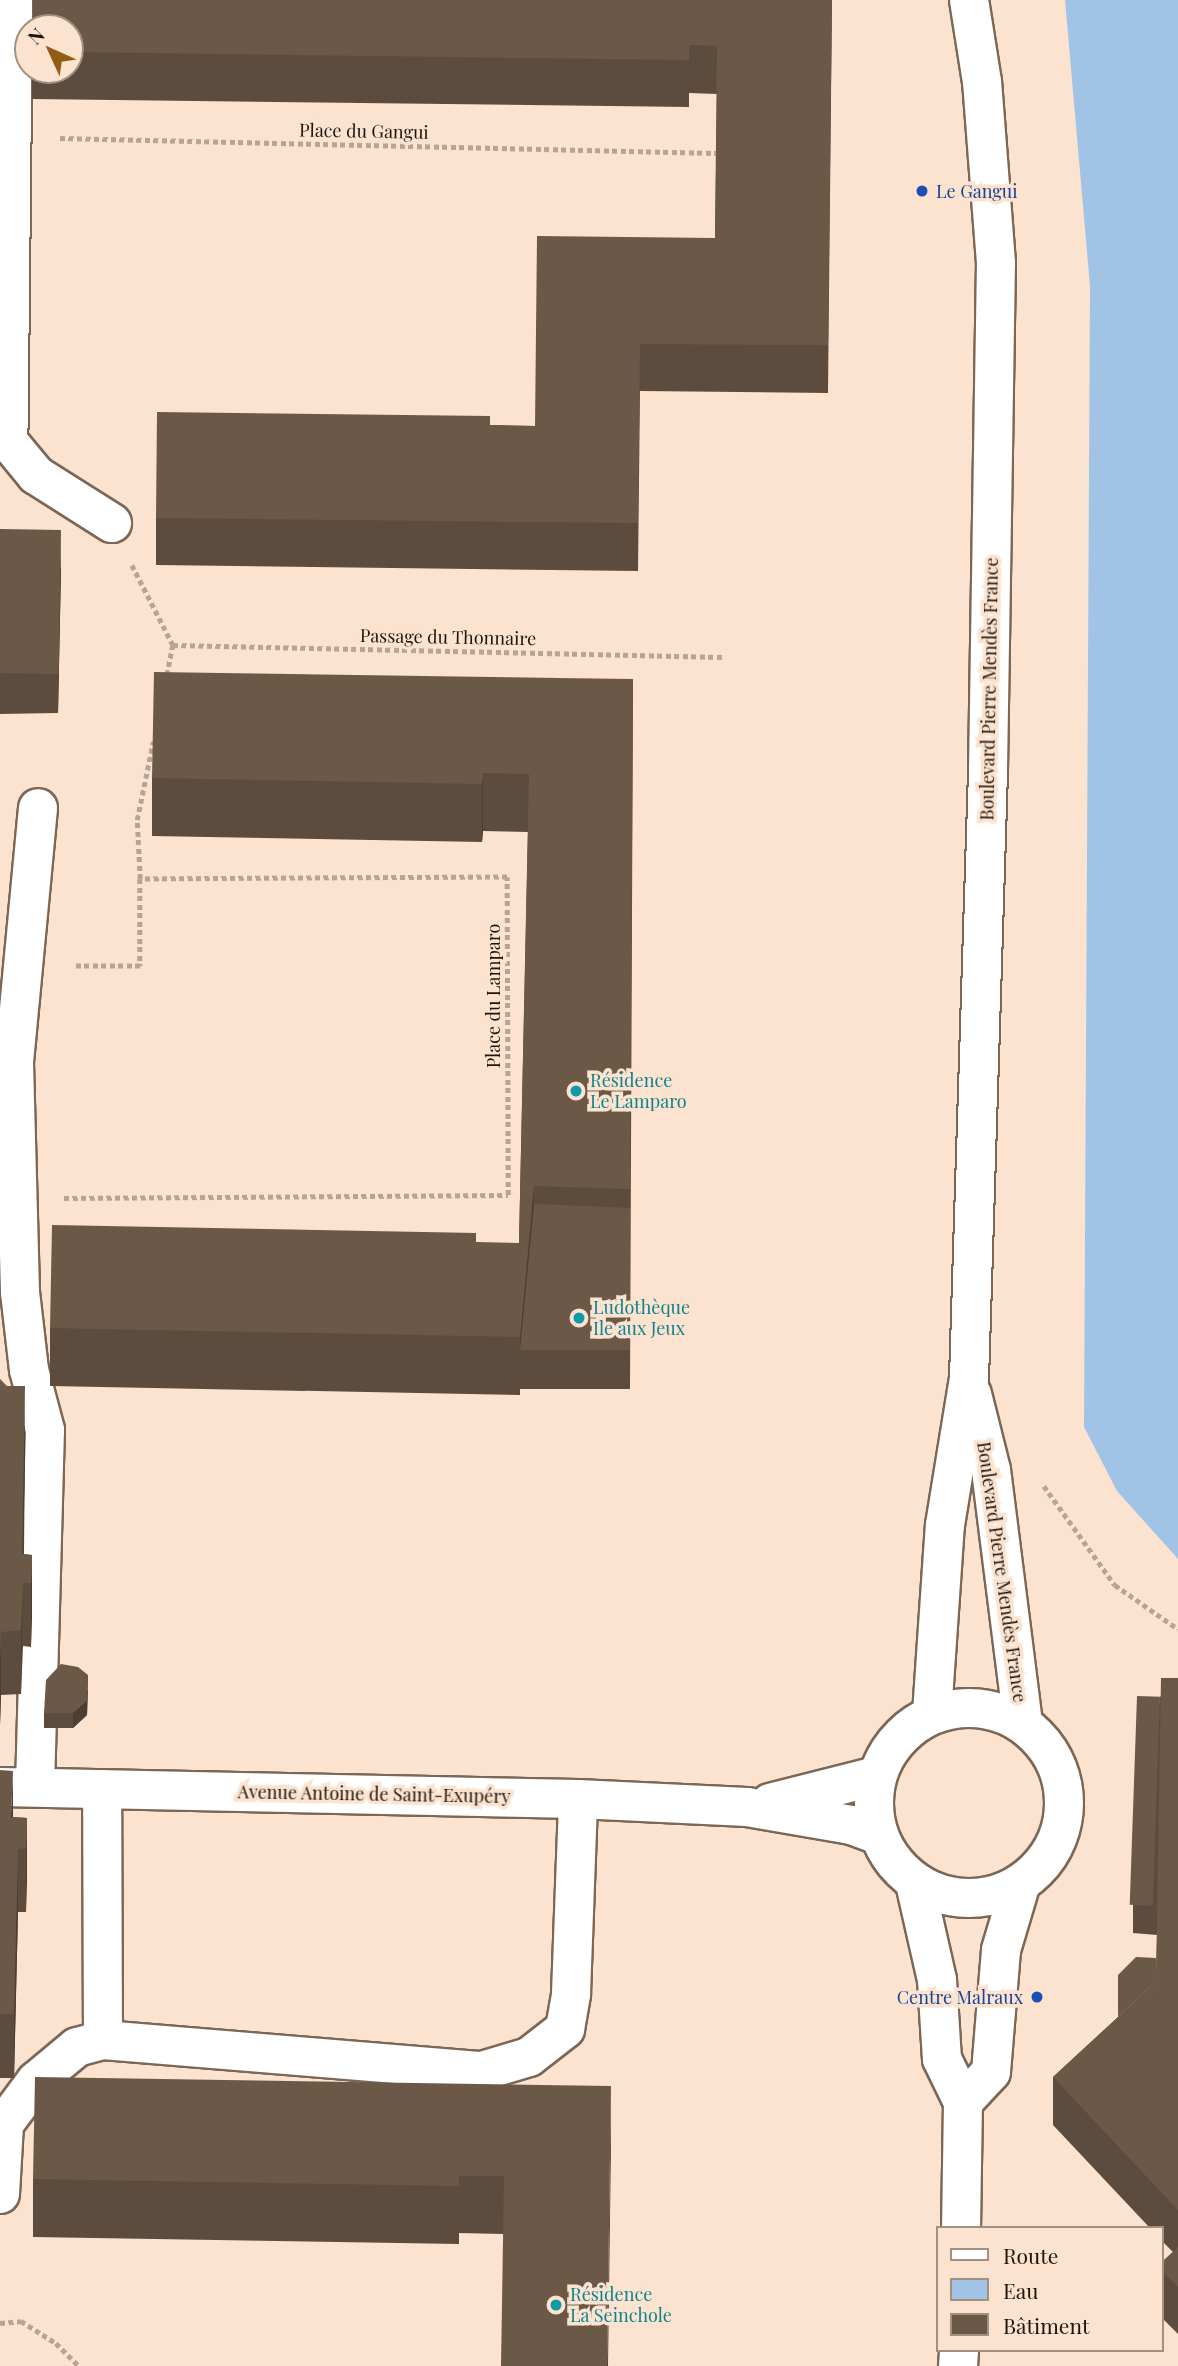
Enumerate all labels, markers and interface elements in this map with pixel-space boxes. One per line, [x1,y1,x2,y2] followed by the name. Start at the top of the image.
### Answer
[14,14,84,84] north arrow
[22,22,50,50] text: N
[299,119,429,143] street label: Place du Gangui
[936,180,1018,202] place label: Le Gangui
[914,183,930,199] marker: Le Gangui
[976,557,1002,821] street label: Boulevard Pierre Mendès France
[359,625,537,649] street label: Passage du Thonnaire
[482,924,504,1068] street label: Place du Lamparo
[590,1070,687,1112] place label: Résidence Le Lamparo
[568,1083,584,1099] marker: Résidence Le Lamparo
[593,1297,690,1340] place label: Ludothèque Ile aux Jeux
[571,1310,587,1326] marker: Ludothèque Ile aux Jeux
[973,1440,1031,1704] street label: Boulevard Pierre Mendès France
[237,1781,511,1807] street label: Avenue Antoine de Saint-Exupéry
[897,1986,1023,2008] place label: Centre Malraux
[1029,1989,1045,2005] marker: Centre Malraux
[936,2226,1164,2352] legend
[1003,2241,1058,2269] text: Route
[1003,2276,1038,2304] text: Eau
[570,2284,672,2326] place label: Résidence La Seinchole
[548,2297,564,2313] marker: Résidence La Seinchole
[1003,2311,1089,2339] text: Bâtiment

